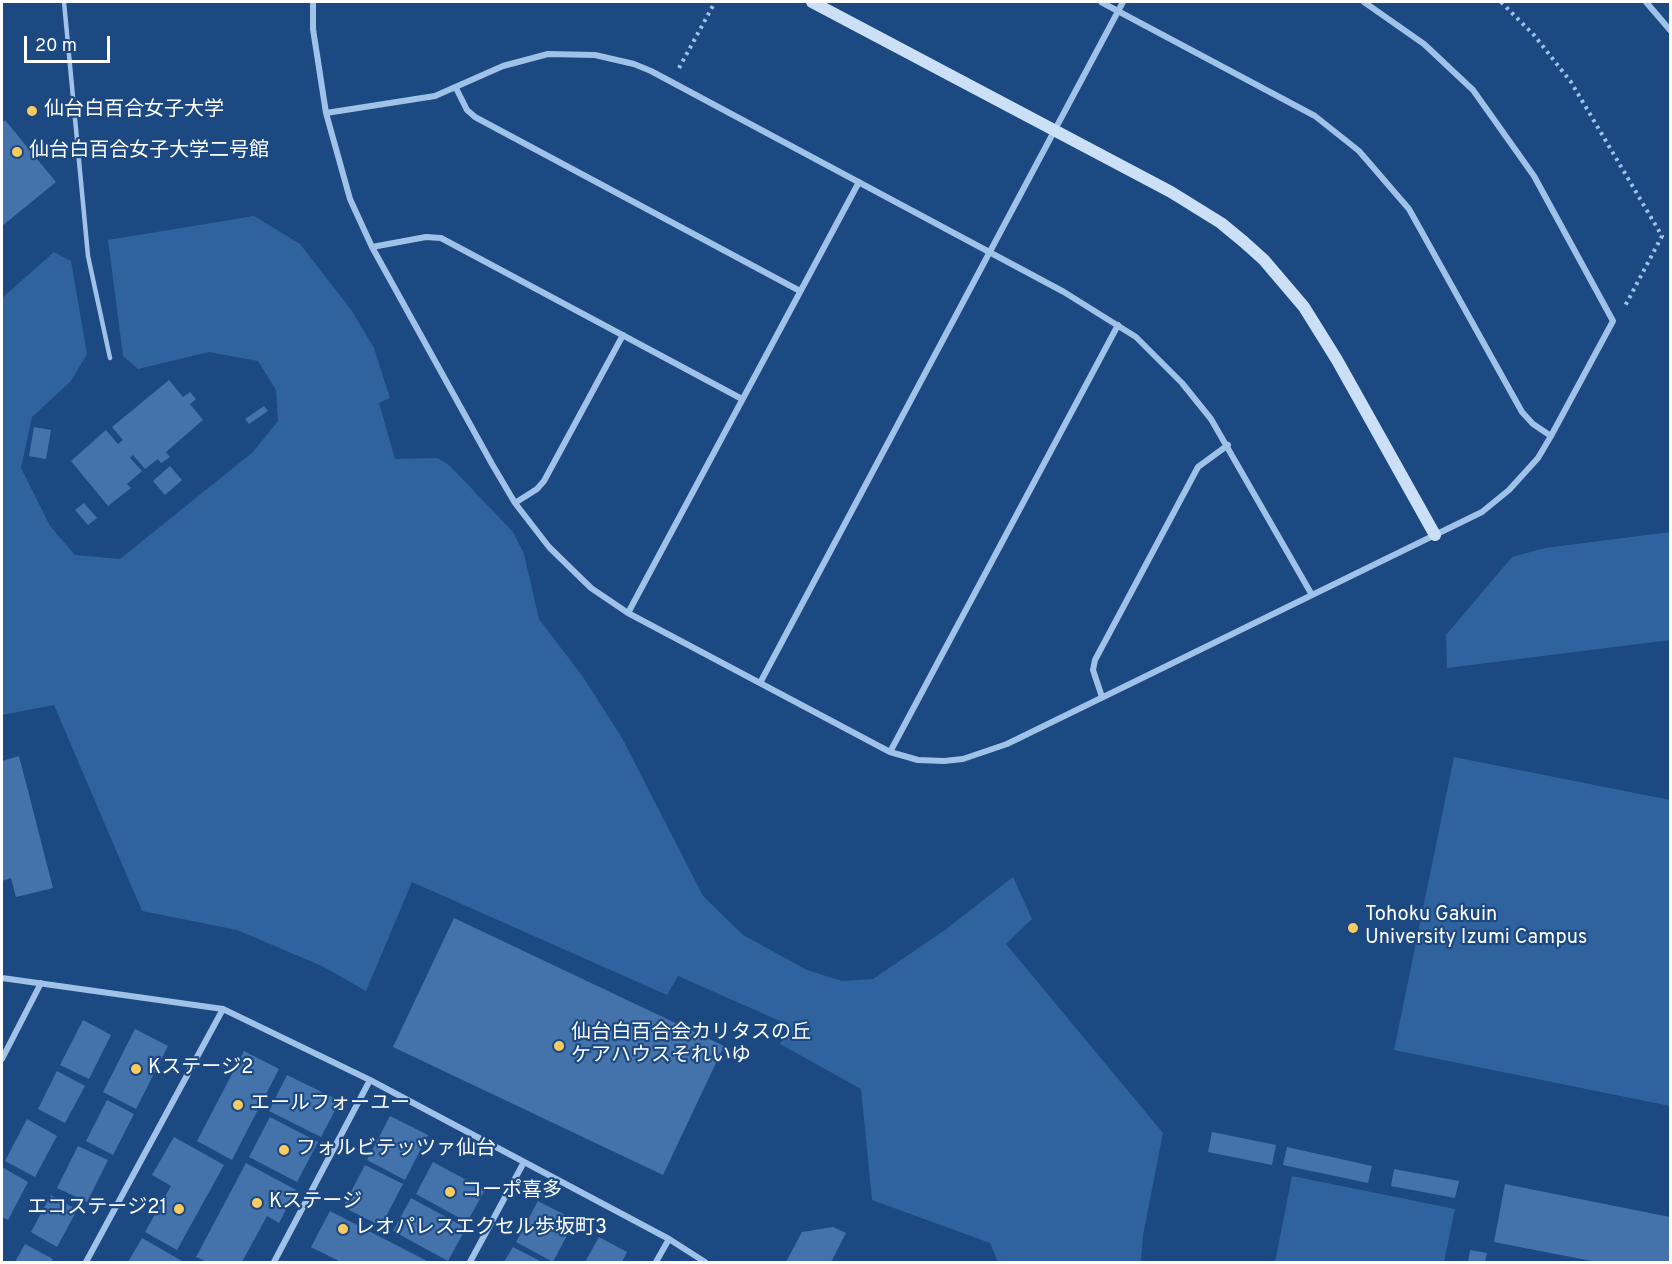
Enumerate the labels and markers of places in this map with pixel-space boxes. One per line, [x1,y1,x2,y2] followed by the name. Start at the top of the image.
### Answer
[44,99,224,123] place label: 仙台白百合女子大学
[25,104,39,118] marker: 仙台白百合女子大学
[29,140,269,164] place label: 仙台白百合女子大学二号館
[10,145,24,159] marker: 仙台白百合女子大学二号館
[1365,904,1587,951] place label: Tohoku Gakuin University Izumi Campus
[1346,921,1360,935] marker: Tohoku Gakuin University Izumi Campus
[571,1022,811,1069] place label: 仙台白百合会カリタスの丘 ケアハウスそれいゆ
[552,1039,566,1053] marker: 仙台白百合会カリタスの丘 ケアハウスそれいゆ
[148,1057,253,1081] place label: Kステージ2
[129,1062,143,1076] marker: Kステージ2
[250,1093,410,1117] place label: エールフォーユー
[231,1098,245,1112] marker: エールフォーユー
[296,1138,496,1162] place label: フォルビテッツァ仙台
[277,1143,291,1157] marker: フォルビテッツァ仙台
[462,1180,562,1204] place label: コーポ喜多
[443,1185,457,1199] marker: コーポ喜多
[269,1191,362,1215] place label: Kステージ
[250,1196,264,1210] marker: Kステージ
[27,1197,167,1221] place label: エコステージ21
[172,1202,186,1216] marker: エコステージ21
[355,1217,607,1241] place label: レオパレスエクセル歩坂町3
[336,1222,350,1236] marker: レオパレスエクセル歩坂町3

